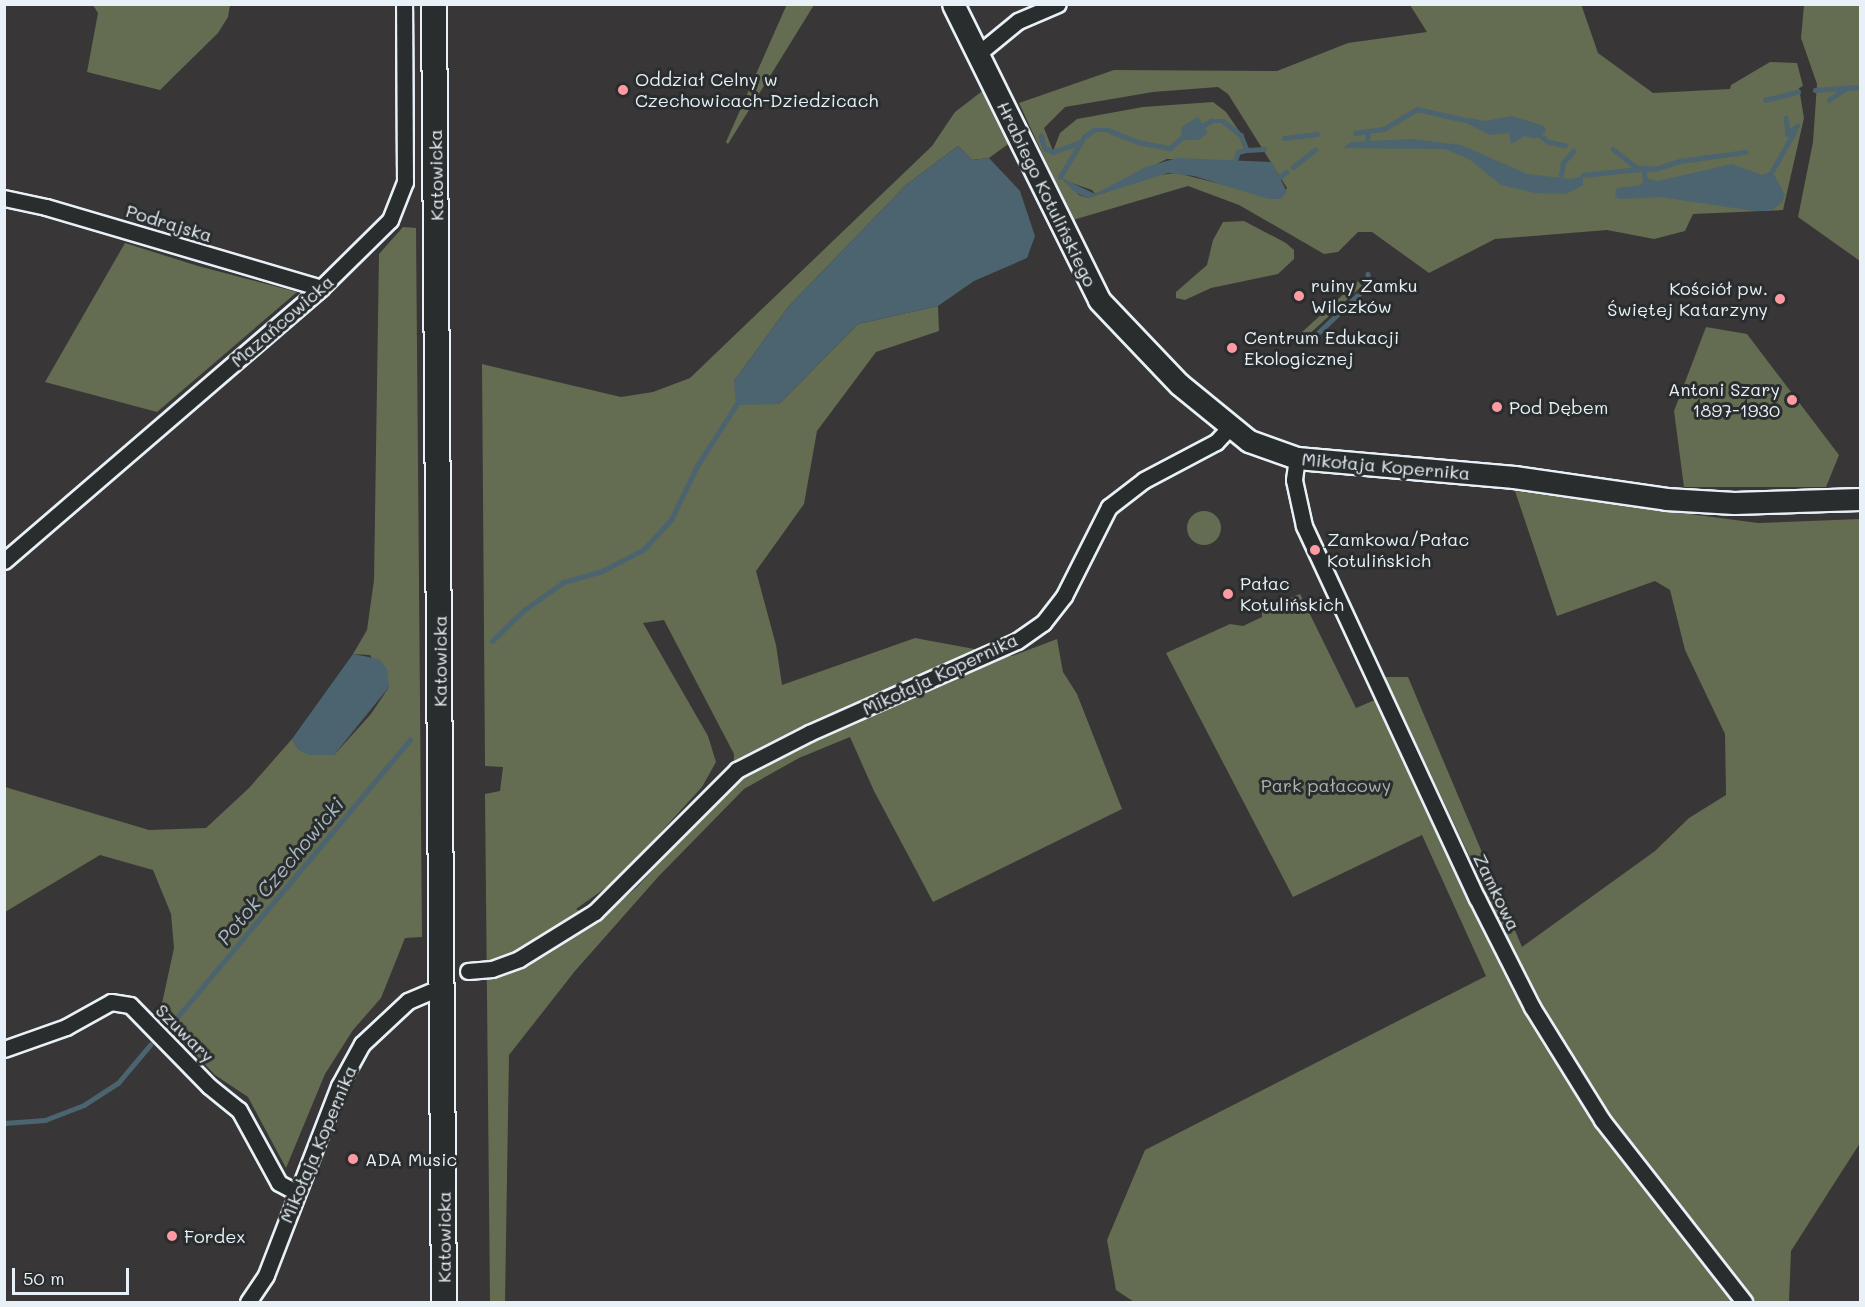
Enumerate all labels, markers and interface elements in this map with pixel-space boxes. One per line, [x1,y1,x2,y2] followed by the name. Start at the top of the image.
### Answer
[635,69,879,112] place label: Oddział Celny w Czechowicach-Dziedzicach
[616,83,630,97] marker: Oddział Celny w Czechowicach-Dziedzicach
[993,98,1101,290] street label: Hrabiego Kotulińskiego
[424,129,448,221] street label: Katowicka
[123,200,215,246] street label: Podrajska
[226,271,338,371] street label: Mazańcowicka
[1311,275,1418,318] place label: ruiny Zamku Wilczków
[1607,278,1768,320] place label: Kościół pw. Świętej Katarzyny
[1292,289,1306,303] marker: ruiny Zamku Wilczków
[1773,292,1787,306] marker: Kościół pw. Świętej Katarzyny
[1244,327,1399,370] place label: Centrum Edukacji Ekologicznej
[1225,341,1239,355] marker: Centrum Edukacji Ekologicznej
[1668,379,1780,422] place label: Antoni Szary 1897-1930
[1785,393,1799,407] marker: Antoni Szary 1897-1930
[1509,396,1608,418] place label: Pod Dębem
[1490,400,1504,414] marker: Pod Dębem
[1301,448,1471,484] street label: Mikołaja Kopernika
[1327,529,1469,572] place label: Zamkowa/Pałac Kotulińskich
[1308,543,1322,557] marker: Zamkowa/Pałac Kotulińskich
[1240,573,1344,616] place label: Pałac Kotulińskich
[1221,587,1235,601] marker: Pałac Kotulińskich
[429,615,451,707] street label: Katowicka
[859,628,1021,720] street label: Mikołaja Kopernika
[1261,774,1391,796] park label: Park pałacowy
[211,793,349,949] water label: Potok Czechowicki
[1469,850,1525,934] street label: Zamkowa
[151,999,219,1067] street label: Szuwary
[275,1062,361,1226] street label: Mikołaja Kopernika
[365,1148,457,1170] place label: ADA Music
[346,1152,360,1166] marker: ADA Music
[433,1191,455,1283] street label: Katowicka
[184,1225,245,1247] place label: Fordex
[165,1229,179,1243] marker: Fordex
[15,1256,132,1294] scale bar
[23,1266,65,1290] text: 50 m

